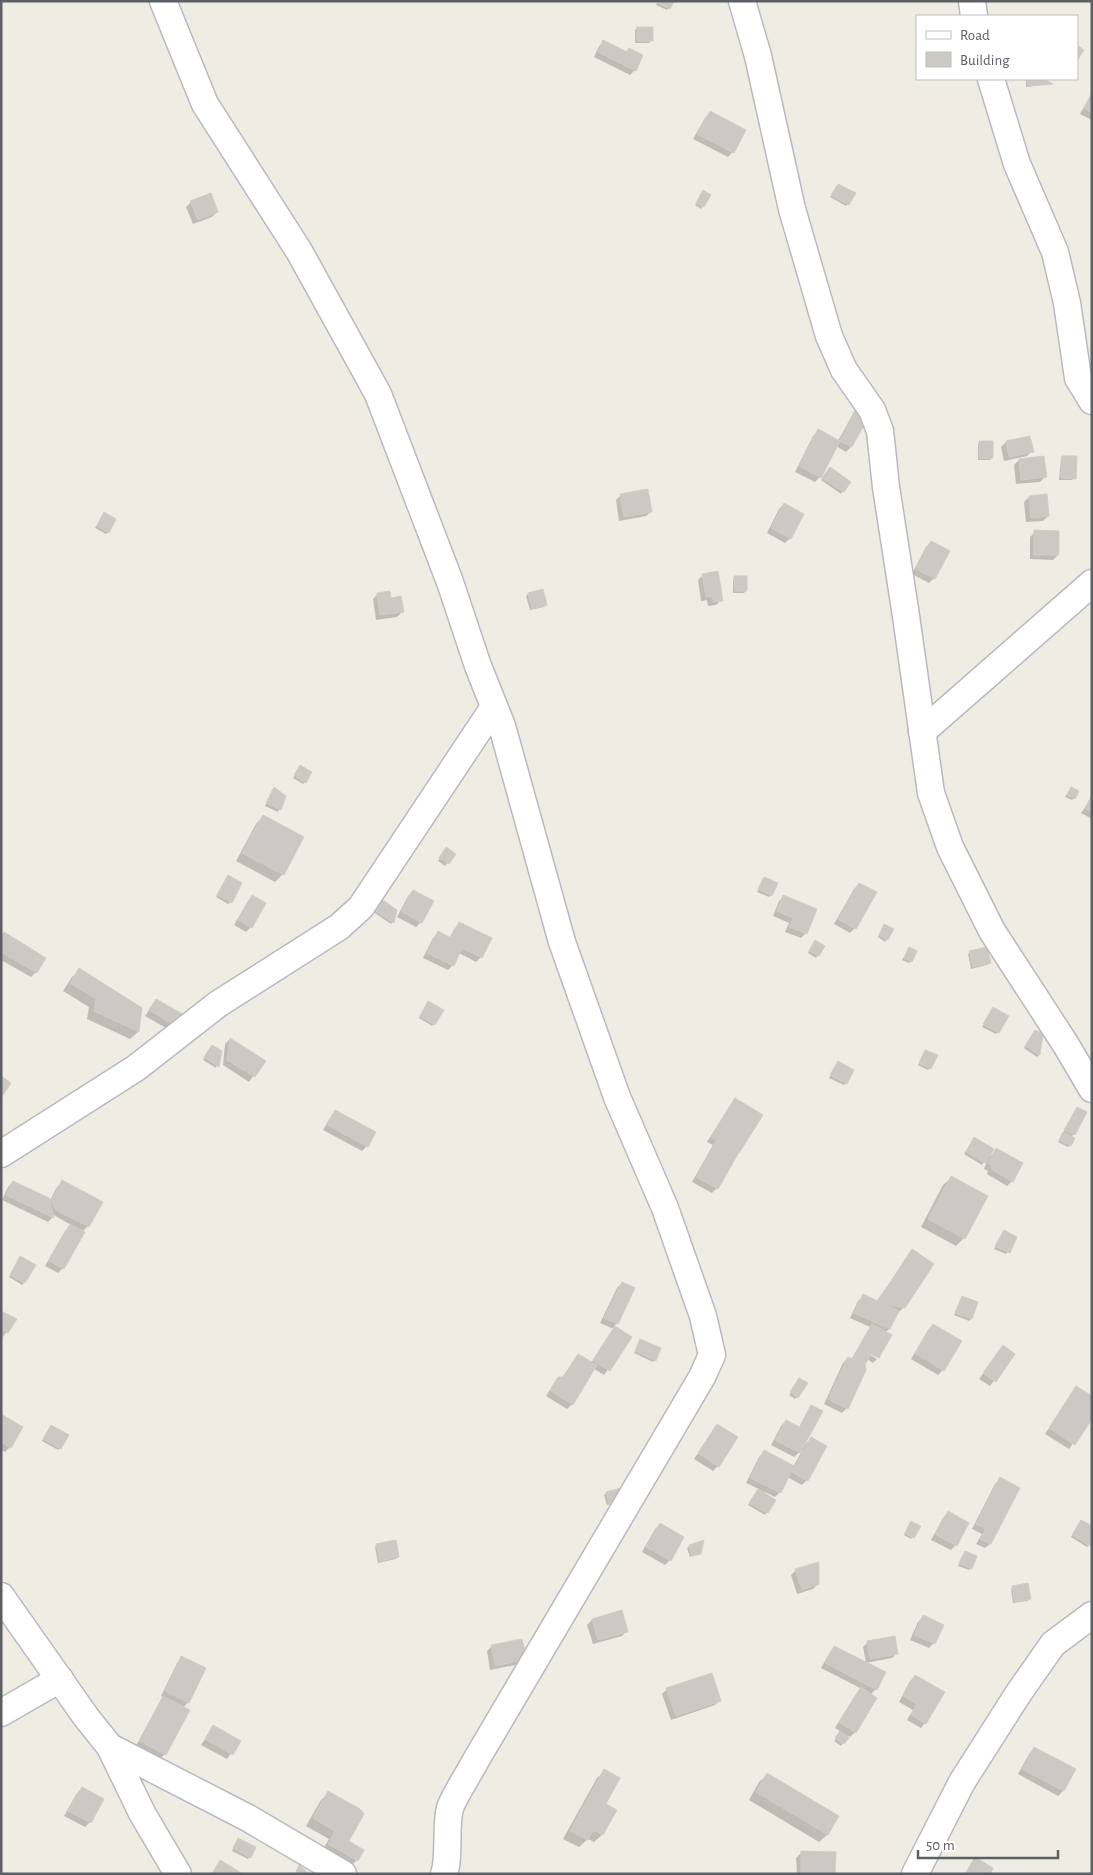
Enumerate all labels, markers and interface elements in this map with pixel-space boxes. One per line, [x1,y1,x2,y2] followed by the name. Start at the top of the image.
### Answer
[916,15,1078,80] legend
[960,28,990,43] text: Road
[960,53,1010,68] text: Building
[918,1828,1058,1860] scale bar
[926,1838,955,1853] text: 50 m

